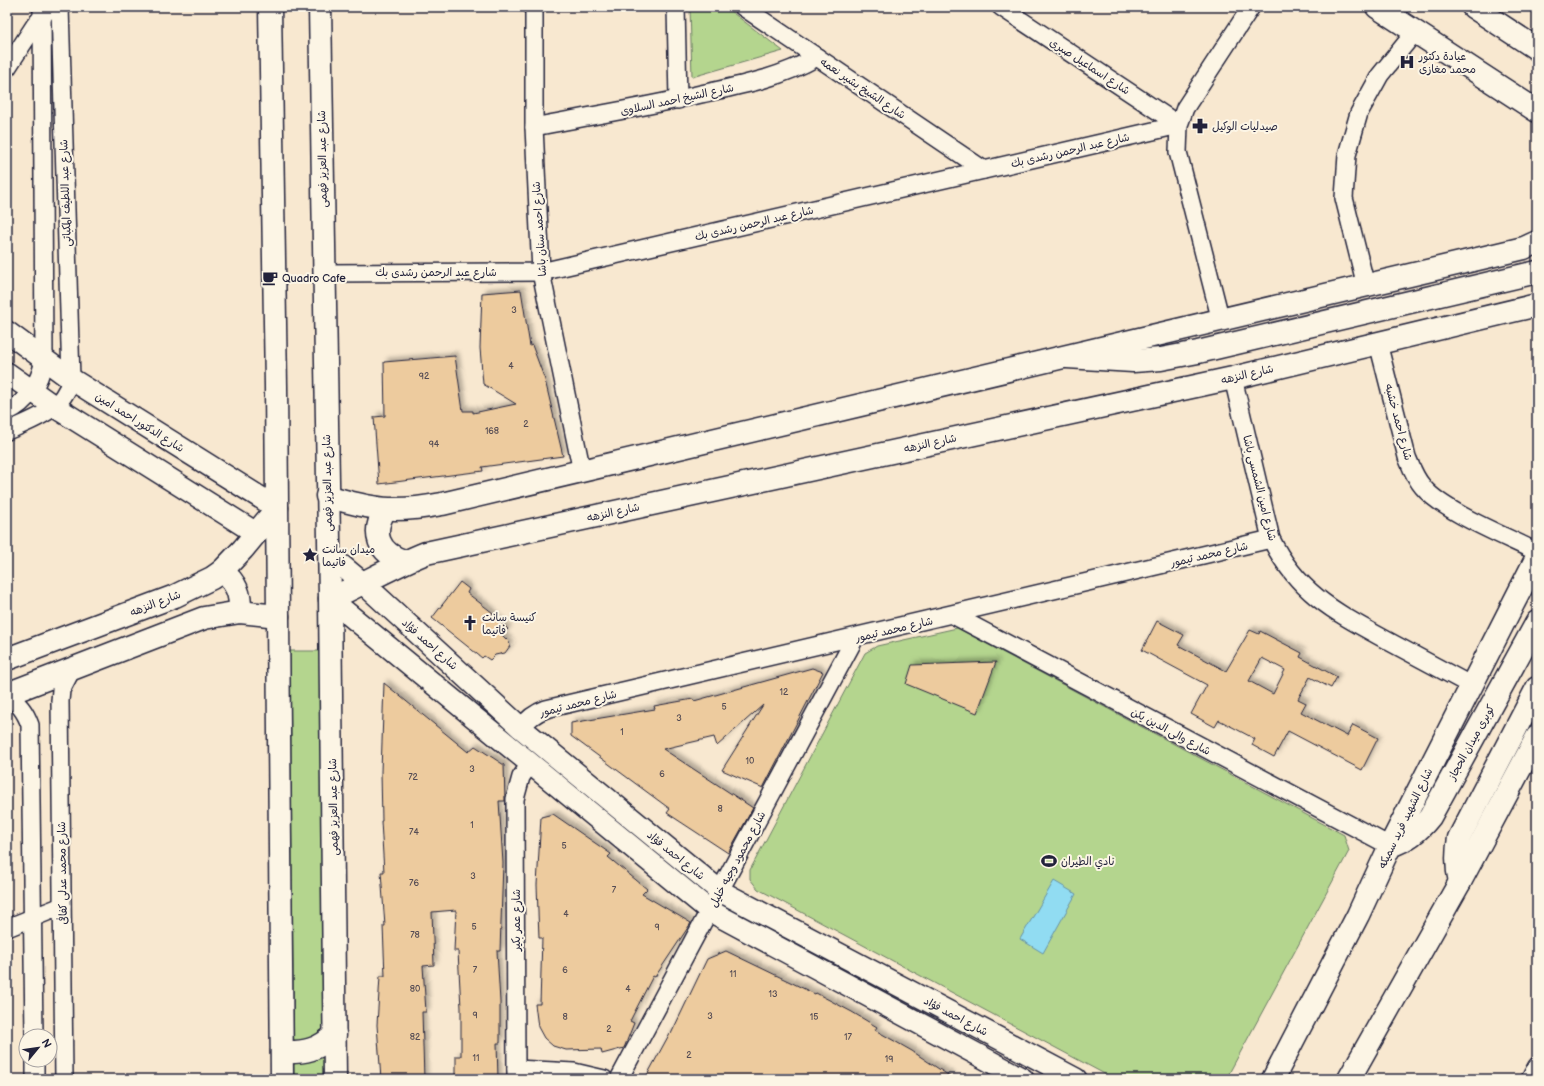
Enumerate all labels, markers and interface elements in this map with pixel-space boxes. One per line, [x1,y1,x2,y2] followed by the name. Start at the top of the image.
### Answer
[1046,36,1132,99] street label: شارع اسماعيل صبرى
[1418,50,1476,76] place label: عيادة دكتور محمد مغازى
[1398,53,1416,71] hospital icon: عيادة دكتور محمد مغازى
[816,55,908,124] street label: شارع الشيخ بشير نعمه
[619,81,735,120] street label: شارع الشيخ احمد السلاوى
[315,110,332,208] street label: شارع عبد العزيز فهمى
[1191,117,1209,135] pharmacy icon: صيدليات الوكيل
[1212,120,1278,134] place label: صيدليات الوكيل
[1009,130,1131,172] street label: شارع عبد الرحمن رشدى بك
[57,139,76,247] street label: شارع عبد اللطيف المكباتى
[530,181,551,277] street label: شارع احمد سنان باشا
[693,203,815,245] street label: شارع عبد الرحمن رشدى بك
[375,266,497,281] street label: شارع عبد الرحمن رشدى بك
[261,269,279,287] cafe icon: Quadro Cafe
[282,272,346,285] place label: Quadro Cafe
[511,305,517,316] house number: 3
[508,361,514,372] house number: 4
[1220,362,1275,389] street label: شارع النزهه
[419,371,430,382] house number: 92
[1380,382,1415,462] street label: شارع احمد خشبه
[92,390,187,457] street label: شارع الدكتور احمد امين
[523,419,529,430] house number: 2
[485,426,499,437] house number: 168
[903,432,958,457] street label: شارع النزهه
[320,434,337,532] street label: شارع عبد العزيز فهمى
[1238,434,1279,543] street label: شارع امين الشمسى باشا
[429,439,440,450] house number: 94
[586,501,641,526] street label: شارع النزهه
[1168,539,1250,572] street label: شارع محمد تيمور
[322,543,375,569] place label: ميدان سانت فاتيما
[301,546,319,564] place icon: ميدان سانت فاتيما
[128,588,183,621] street label: شارع النزهه
[482,611,537,637] place label: كنيسة سانت فاتيما
[461,614,479,632] church icon: كنيسة سانت فاتيما
[853,614,935,647] street label: شارع محمد تيمور
[398,616,460,674] street label: شارع احمد فؤاد
[780,687,789,698] house number: 12
[537,688,619,722] street label: شارع محمد تيمور
[721,702,727,713] house number: 5
[1445,702,1499,784] street label: كوبرى ميدان الحجاز
[1128,705,1213,760] street label: شارع والى الدين يكن
[676,713,682,724] house number: 3
[620,727,624,738] house number: 1
[746,756,754,767] house number: 10
[326,758,343,856] street label: شارع عبد العزيز فهمى
[469,764,475,775] house number: 3
[1375,766,1437,871] street label: شارع الشهيد فريد سميكه
[659,769,665,780] house number: 6
[408,772,419,783] house number: 72
[717,804,723,815] house number: 8
[707,809,770,910] street label: شارع محمود وجيه خليل
[470,820,474,831] house number: 1
[53,821,72,925] street label: شارع محمد عدلى كفافى
[409,827,419,838] house number: 74
[643,828,707,884] street label: شارع احمد فؤاد
[561,841,567,852] house number: 5
[1040,852,1058,870] sports icon: نادي الطيران
[1061,855,1114,870] place label: نادي الطيران
[470,871,476,882] house number: 3
[409,878,419,889] house number: 76
[612,885,617,896] house number: 7
[510,889,525,952] street label: شارع عمر بكير
[563,909,569,920] house number: 4
[471,922,477,933] house number: 5
[654,922,660,933] house number: 9
[410,930,420,941] house number: 78
[473,965,478,976] house number: 7
[562,965,568,976] house number: 6
[730,969,736,980] house number: 11
[410,984,420,995] house number: 80
[625,984,631,995] house number: 4
[768,989,778,1000] house number: 13
[921,994,990,1040] street label: شارع احمد فؤاد
[472,1010,478,1021] house number: 9
[707,1011,713,1022] house number: 3
[562,1012,568,1023] house number: 8
[810,1012,818,1023] house number: 15
[606,1024,612,1035] house number: 2
[18,1028,58,1068] north arrow
[410,1032,421,1043] house number: 82
[844,1032,853,1043] house number: 17
[39,1037,54,1050] text: N
[686,1050,692,1061] house number: 2
[473,1053,479,1064] house number: 11
[885,1054,893,1065] house number: 19

